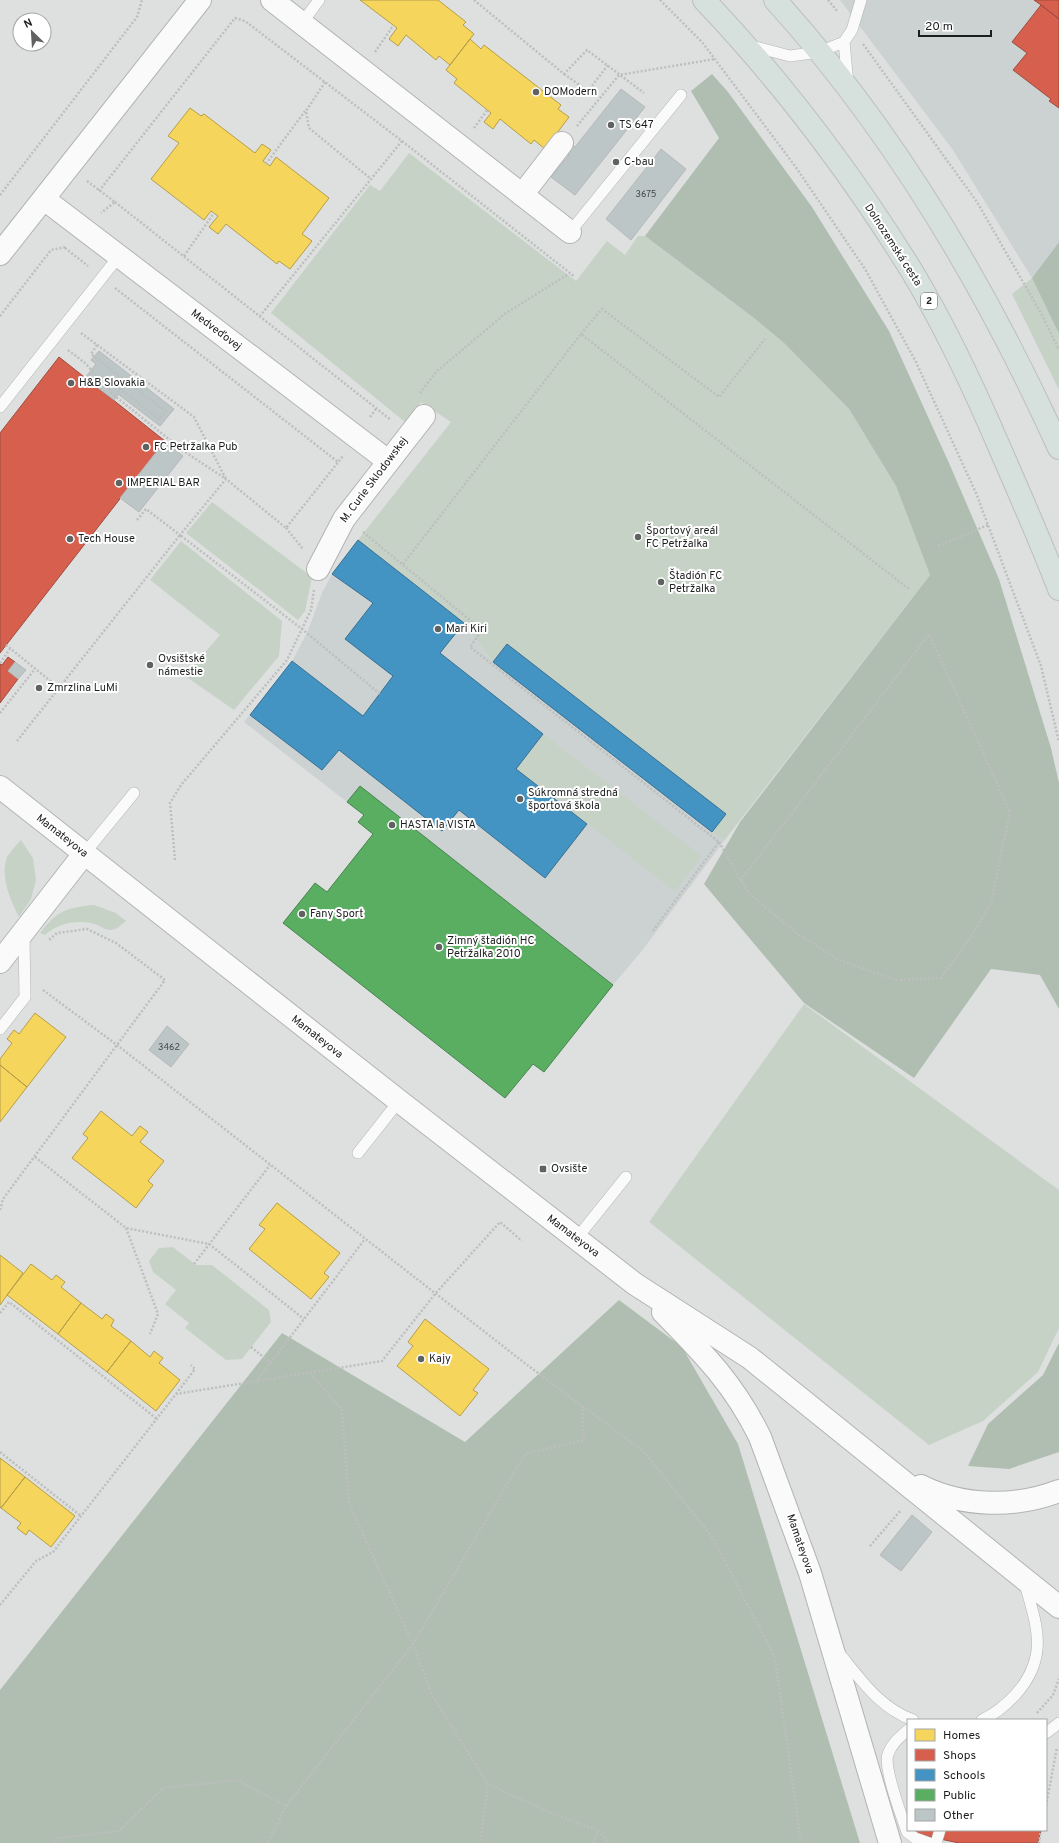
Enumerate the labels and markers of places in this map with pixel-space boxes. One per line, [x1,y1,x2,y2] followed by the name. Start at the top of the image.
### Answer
[544,85,597,99] place label: DOModern
[531,87,541,97] marker: DOModern
[619,118,654,132] place label: TS 647
[606,120,616,130] marker: TS 647
[624,155,654,169] place label: C-bau
[611,157,621,167] marker: C-bau
[79,376,145,390] place label: H&B Slovakia
[66,378,76,388] marker: H&B Slovakia
[154,440,238,454] place label: FC Petržalka Pub
[141,442,151,452] marker: FC Petržalka Pub
[127,476,200,490] place label: IMPERIAL BAR
[114,478,124,488] marker: IMPERIAL BAR
[646,523,718,551] place label: Športový areál FC Petržalka
[78,532,135,546] place label: Tech House
[633,532,643,542] marker: Športový areál FC Petržalka
[65,534,75,544] marker: Tech House
[669,568,722,596] place label: Štadión FC Petržalka
[656,577,666,587] marker: Štadión FC Petržalka
[446,622,487,636] place label: Mari Kiri
[433,624,443,634] marker: Mari Kiri
[158,652,205,679] place label: Ovsištské námestie
[145,660,155,670] marker: Ovsištské námestie
[47,681,118,695] place label: Zmrzlina LuMi
[34,683,44,693] marker: Zmrzlina LuMi
[528,786,618,813] place label: Súkromná stredná športová škola
[515,794,525,804] marker: Súkromná stredná športová škola
[400,818,476,832] place label: HASTA la VISTA
[387,820,397,830] marker: HASTA la VISTA
[310,907,363,921] place label: Fany Sport
[297,909,307,919] marker: Fany Sport
[447,934,535,961] place label: Zimný štadión HC Petržalka 2010
[434,942,444,952] marker: Zimný štadión HC Petržalka 2010
[551,1162,587,1176] place label: Ovsište
[538,1164,548,1174] marker: Ovsište
[429,1352,451,1366] place label: Kajy
[416,1354,426,1364] marker: Kajy

